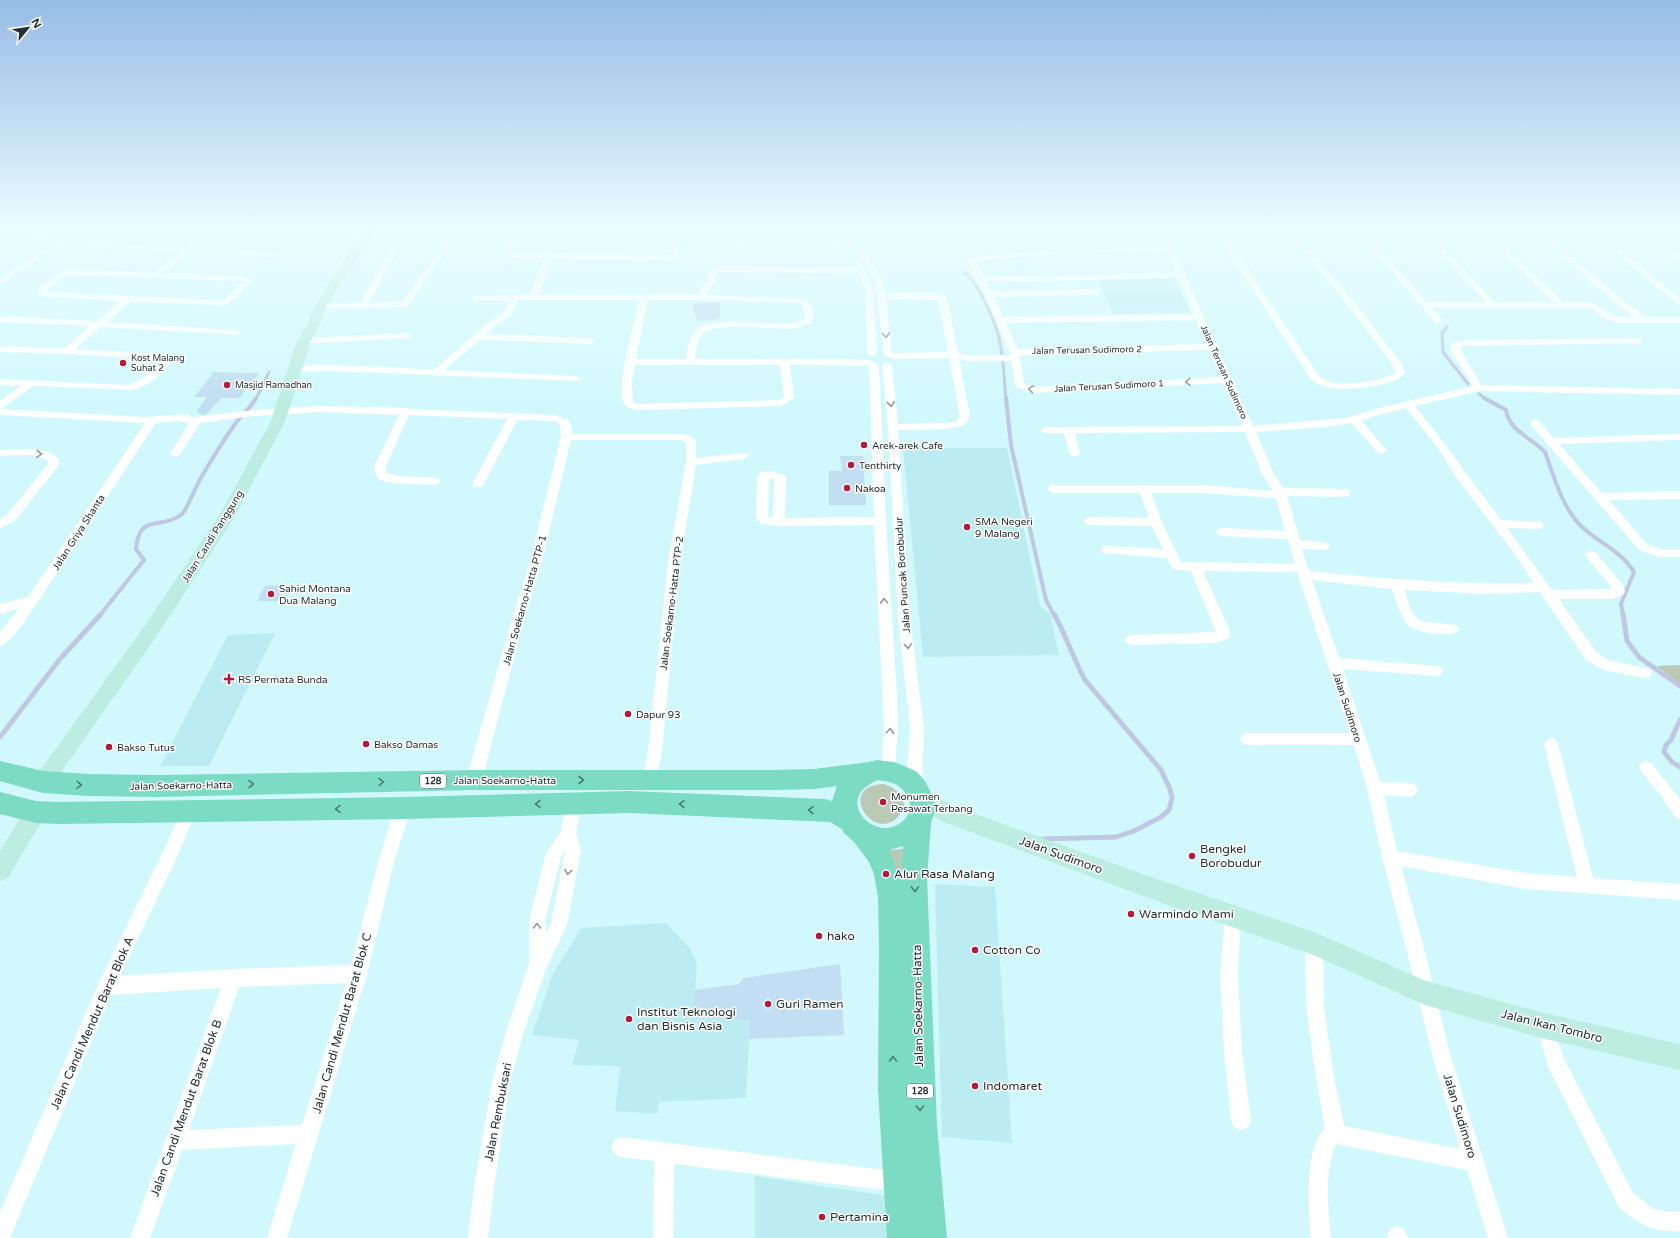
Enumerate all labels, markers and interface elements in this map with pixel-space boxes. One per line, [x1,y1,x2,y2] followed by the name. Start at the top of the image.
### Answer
[8,8,48,48] north arrow
[28,16,44,30] text: N
[1198,323,1249,421] street label: Jalan Terusan Sudimoro
[881,332,890,338] one-way arrow
[1032,344,1142,357] street label: Jalan Terusan Sudimoro 2
[131,353,185,374] place label: Kost Malang Suhat 2
[118,358,128,368] marker: Kost Malang Suhat 2
[1054,378,1164,395] street label: Jalan Terusan Sudimoro 1
[1185,378,1191,387] one-way arrow
[222,380,232,390] marker: Masjid Ramadhan
[235,380,312,391] place label: Masjid Ramadhan
[1027,385,1034,394] one-way arrow
[886,401,895,407] one-way arrow
[859,440,869,450] marker: Arek-arek Cafe
[872,440,943,452] place label: Arek-arek Cafe
[36,450,42,459] one-way arrow
[846,460,856,470] marker: Tenthirty
[859,460,902,472] place label: Tenthirty
[842,483,852,493] marker: Nakoa
[855,483,886,495] place label: Nakoa
[180,488,246,585] street label: Jalan Candi Panggung
[50,492,108,573] street label: Jalan Griya Shanta
[893,516,913,633] street label: Jalan Puncak Borobudur
[975,516,1033,540] place label: SMA Negeri 9 Malang
[962,522,972,532] marker: SMA Negeri 9 Malang
[501,534,549,667] street label: Jalan Soekarno-Hatta PTP-1
[658,535,686,671] street label: Jalan Soekarno-Hatta PTP-2
[279,583,351,607] place label: Sahid Montana Dua Malang
[266,589,276,599] marker: Sahid Montana Dua Malang
[880,598,889,604] one-way arrow
[903,643,912,649] one-way arrow
[1330,671,1364,744] street label: Jalan Sudimoro
[223,673,235,685] marker: RS Permata Bunda
[238,674,328,686] place label: RS Permata Bunda
[623,709,633,719] marker: Dapur 93
[636,709,680,721] place label: Dapur 93
[886,728,895,734] one-way arrow
[361,739,371,749] marker: Bakso Damas
[374,739,438,751] place label: Bakso Damas
[104,742,114,752] marker: Bakso Tutus
[117,742,175,754] place label: Bakso Tutus
[420,774,446,788] road number: 128
[454,775,556,787] street label: Jalan Soekarno-Hatta
[578,776,584,784] one-way arrow
[378,778,384,786] one-way arrow
[130,779,232,793] street label: Jalan Soekarno-Hatta
[76,780,82,789] one-way arrow
[248,780,254,788] one-way arrow
[891,791,973,815] place label: Monumen Pesawat Terbang
[878,797,888,807] marker: Monumen Pesawat Terbang
[535,800,541,808] one-way arrow
[679,800,685,808] one-way arrow
[335,805,341,813] one-way arrow
[808,805,814,814] one-way arrow
[1017,833,1105,877] street label: Jalan Sudimoro
[1200,842,1262,870] place label: Bengkel Borobudur
[1187,851,1197,861] marker: Bengkel Borobudur
[894,867,995,881] place label: Alur Rasa Malang
[565,869,573,875] one-way arrow
[881,869,891,879] marker: Alur Rasa Malang
[911,886,919,892] one-way arrow
[1139,907,1234,921] place label: Warmindo Mami
[1126,909,1136,919] marker: Warmindo Mami
[533,923,542,929] one-way arrow
[827,929,855,943] place label: hako
[309,931,375,1115] street label: Jalan Candi Mendut Barat Blok C
[814,931,824,941] marker: hako
[47,934,137,1112] street label: Jalan Candi Mendut Barat Blok A
[983,943,1041,957] place label: Cotton Co
[910,944,926,1068] street label: Jalan Soekarno-Hatta
[970,945,980,955] marker: Cotton Co
[776,997,844,1011] place label: Guri Ramen
[763,999,773,1009] marker: Guri Ramen
[637,1005,736,1033] place label: Institut Teknologi dan Bisnis Asia
[1500,1007,1604,1045] street label: Jalan Ikan Tombro
[624,1014,634,1024] marker: Institut Teknologi dan Bisnis Asia
[147,1018,225,1198] street label: Jalan Candi Mendut Barat Blok B
[889,1056,897,1062] one-way arrow
[482,1061,514,1163] street label: Jalan Rembuksari
[1440,1072,1480,1160] street label: Jalan Sudimoro
[983,1079,1042,1093] place label: Indomaret
[970,1081,980,1091] marker: Indomaret
[907,1084,933,1098] road number: 128
[916,1105,924,1111] one-way arrow
[830,1210,889,1224] place label: Pertamina
[817,1212,827,1222] marker: Pertamina

